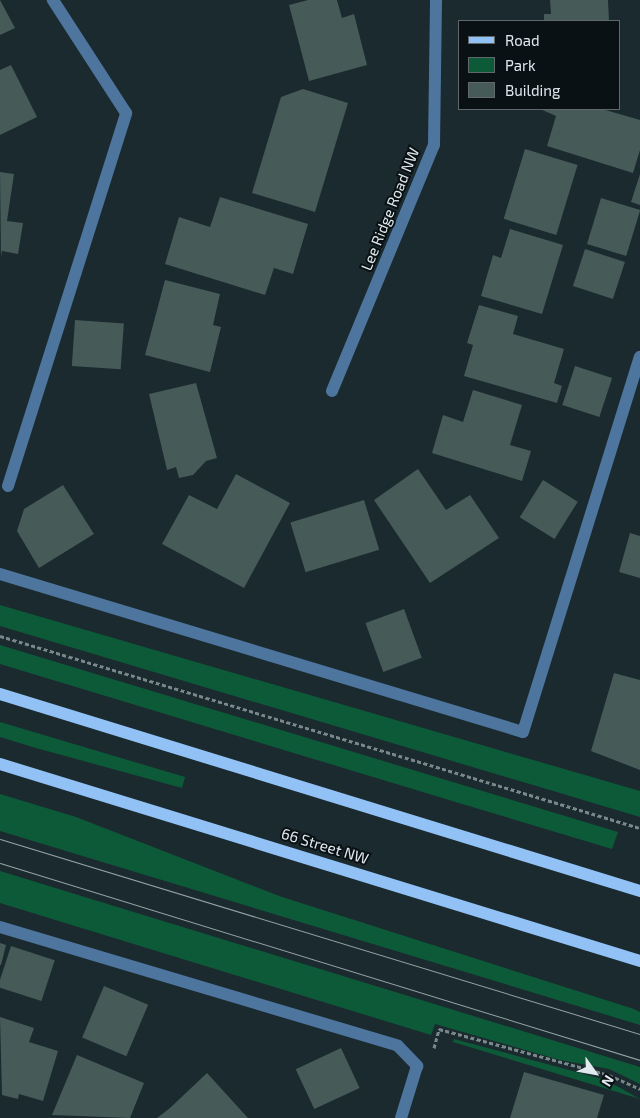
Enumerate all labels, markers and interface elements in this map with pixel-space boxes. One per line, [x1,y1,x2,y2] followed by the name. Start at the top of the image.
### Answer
[458,20,620,110] legend
[505,31,540,49] text: Road
[505,56,536,74] text: Park
[505,81,560,99] text: Building
[357,145,423,273] street label: Lee Ridge Road NW
[279,824,371,868] street label: 66 Street NW
[570,1048,620,1098] north arrow
[598,1072,618,1090] text: N

